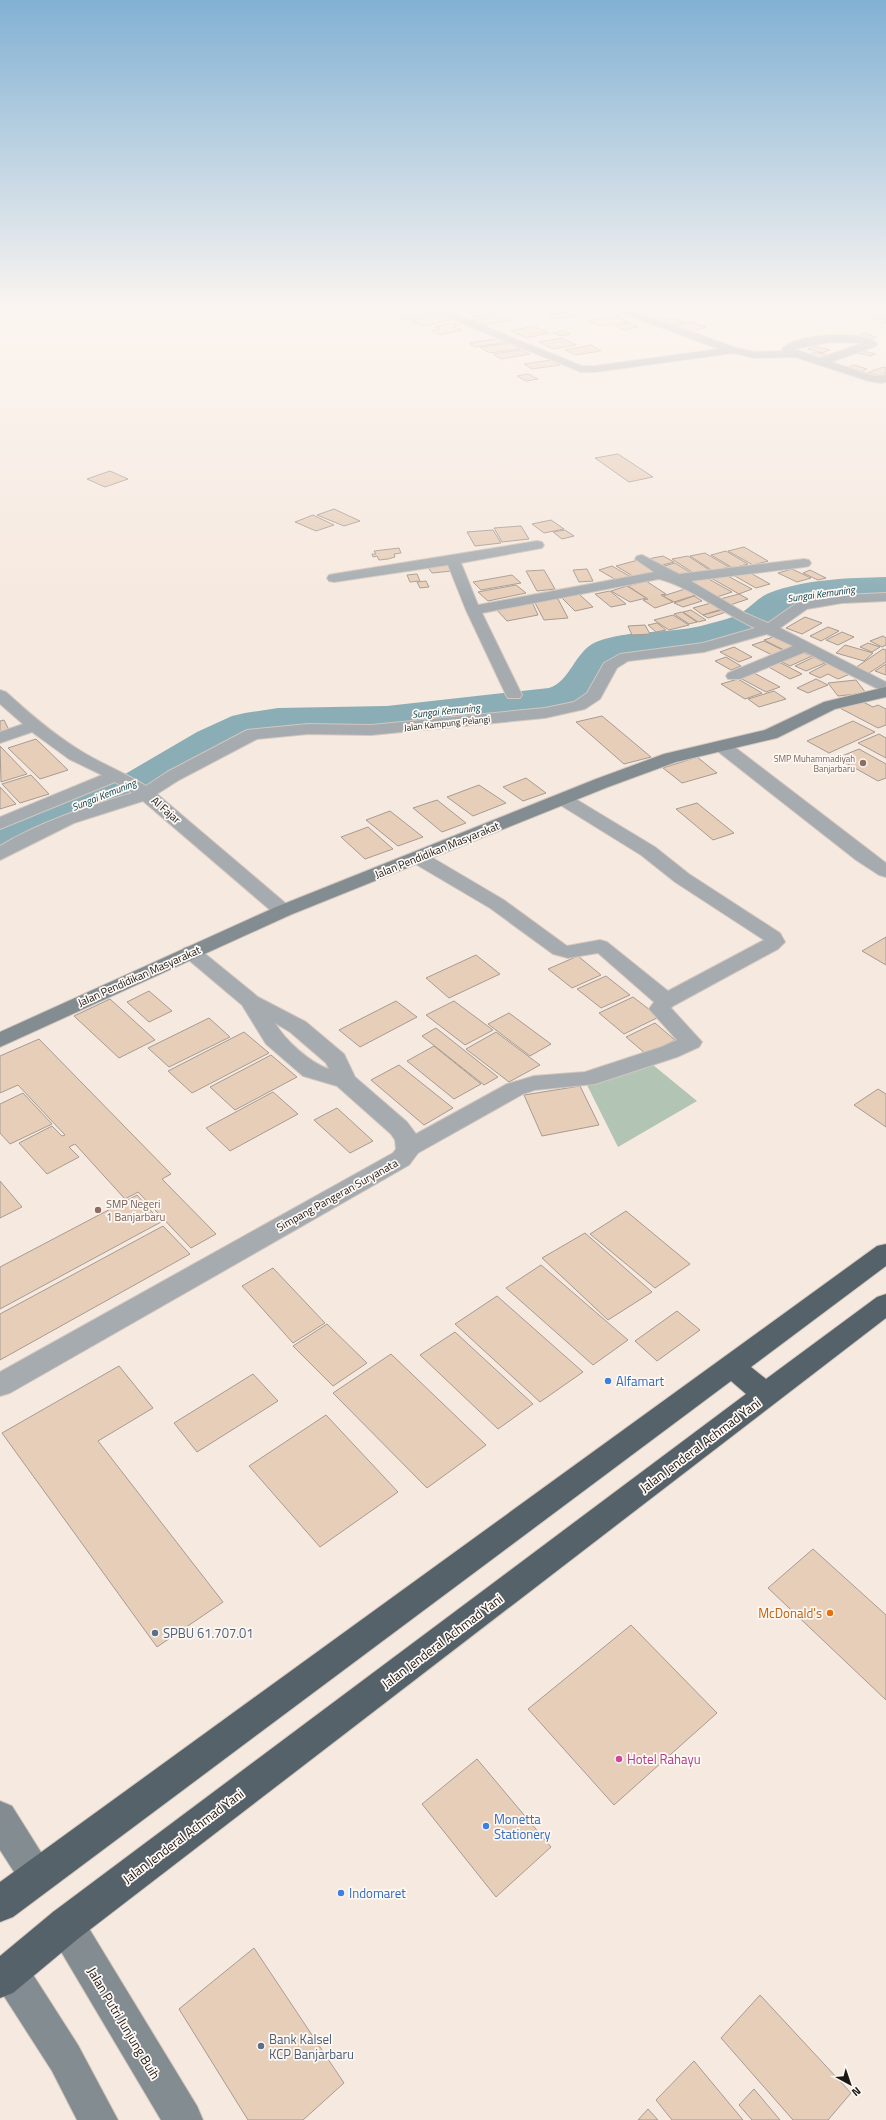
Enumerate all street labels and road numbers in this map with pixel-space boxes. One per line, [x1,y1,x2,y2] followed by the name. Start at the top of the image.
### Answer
[403,712,491,734] street label: Jalan Kampung Pelangi
[148,793,184,827] street label: Al Fajar
[372,818,502,882] street label: Jalan Pendidikan Masyarakat
[75,942,203,1010] street label: Jalan Pendidikan Masyarakat
[273,1155,401,1235] street label: Simpang Pangeran Suryanata
[635,1393,765,1497] street label: Jalan Jenderal Achmad Yani
[377,1589,507,1693] street label: Jalan Jenderal Achmad Yani
[118,1784,248,1888] street label: Jalan Jenderal Achmad Yani
[83,1963,165,2083] street label: Jalan Putri Junjung Buih

